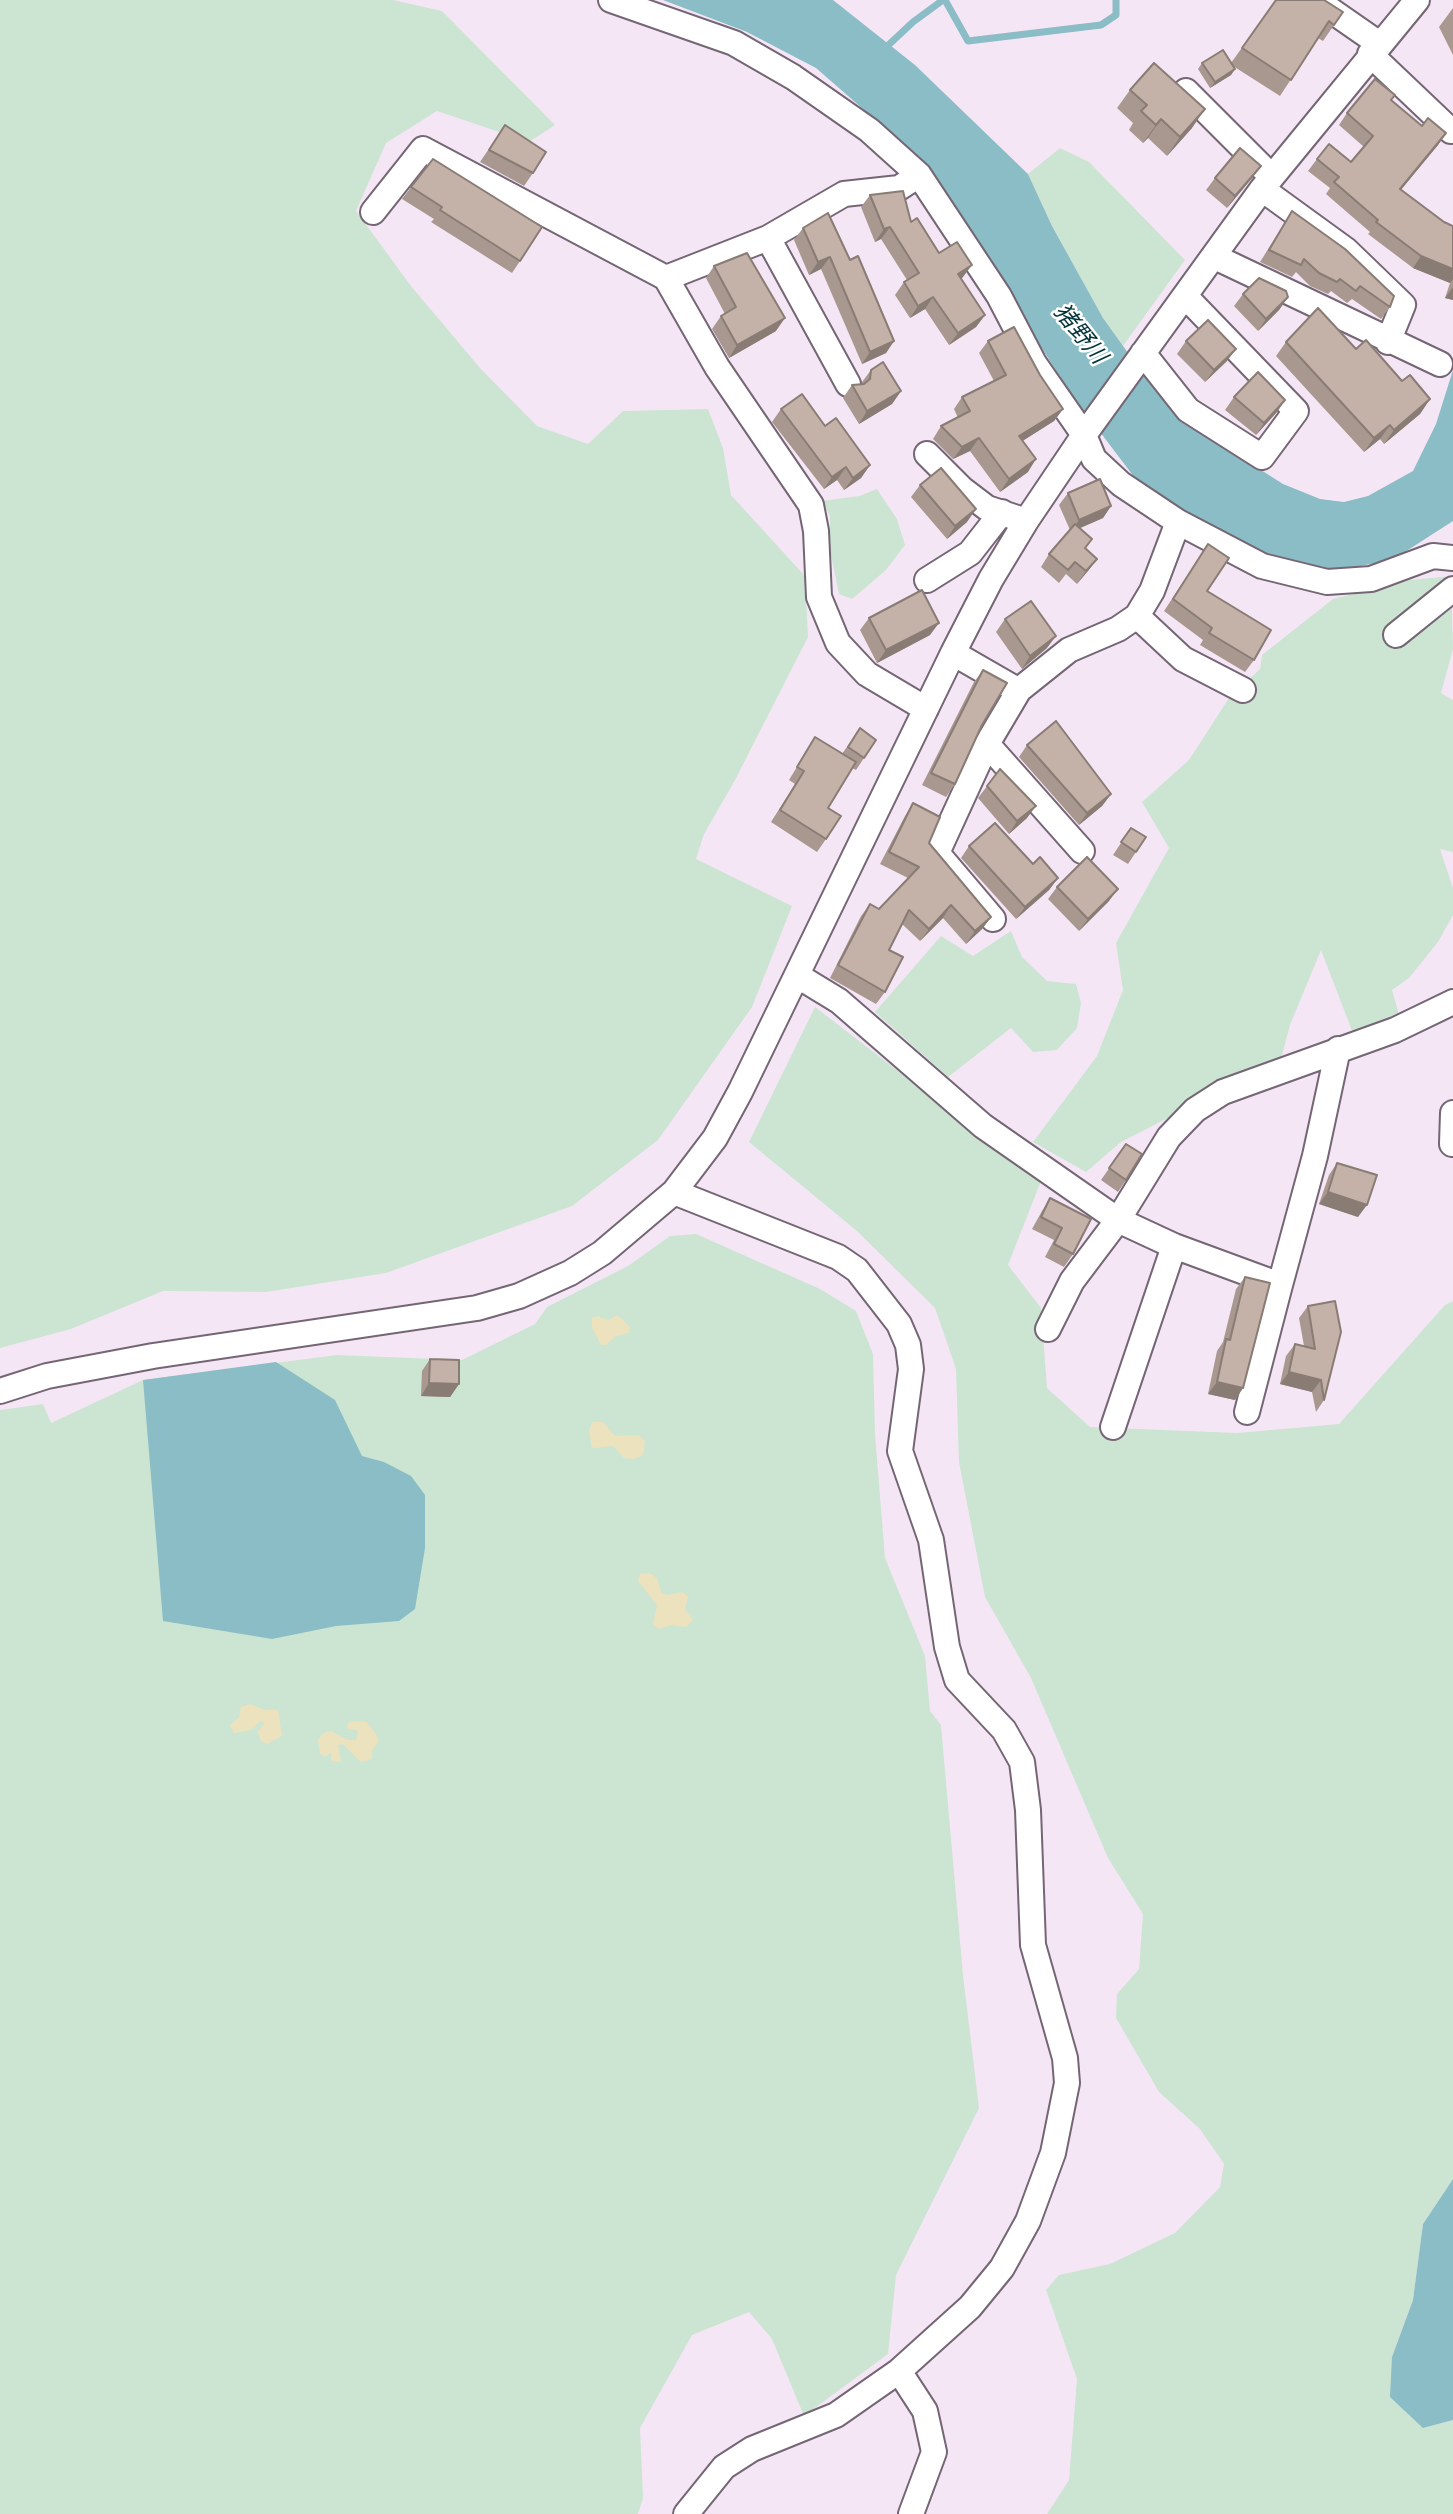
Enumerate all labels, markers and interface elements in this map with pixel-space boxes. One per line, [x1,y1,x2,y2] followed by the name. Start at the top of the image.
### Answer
[1048,299,1112,369] water label: 猪野川

